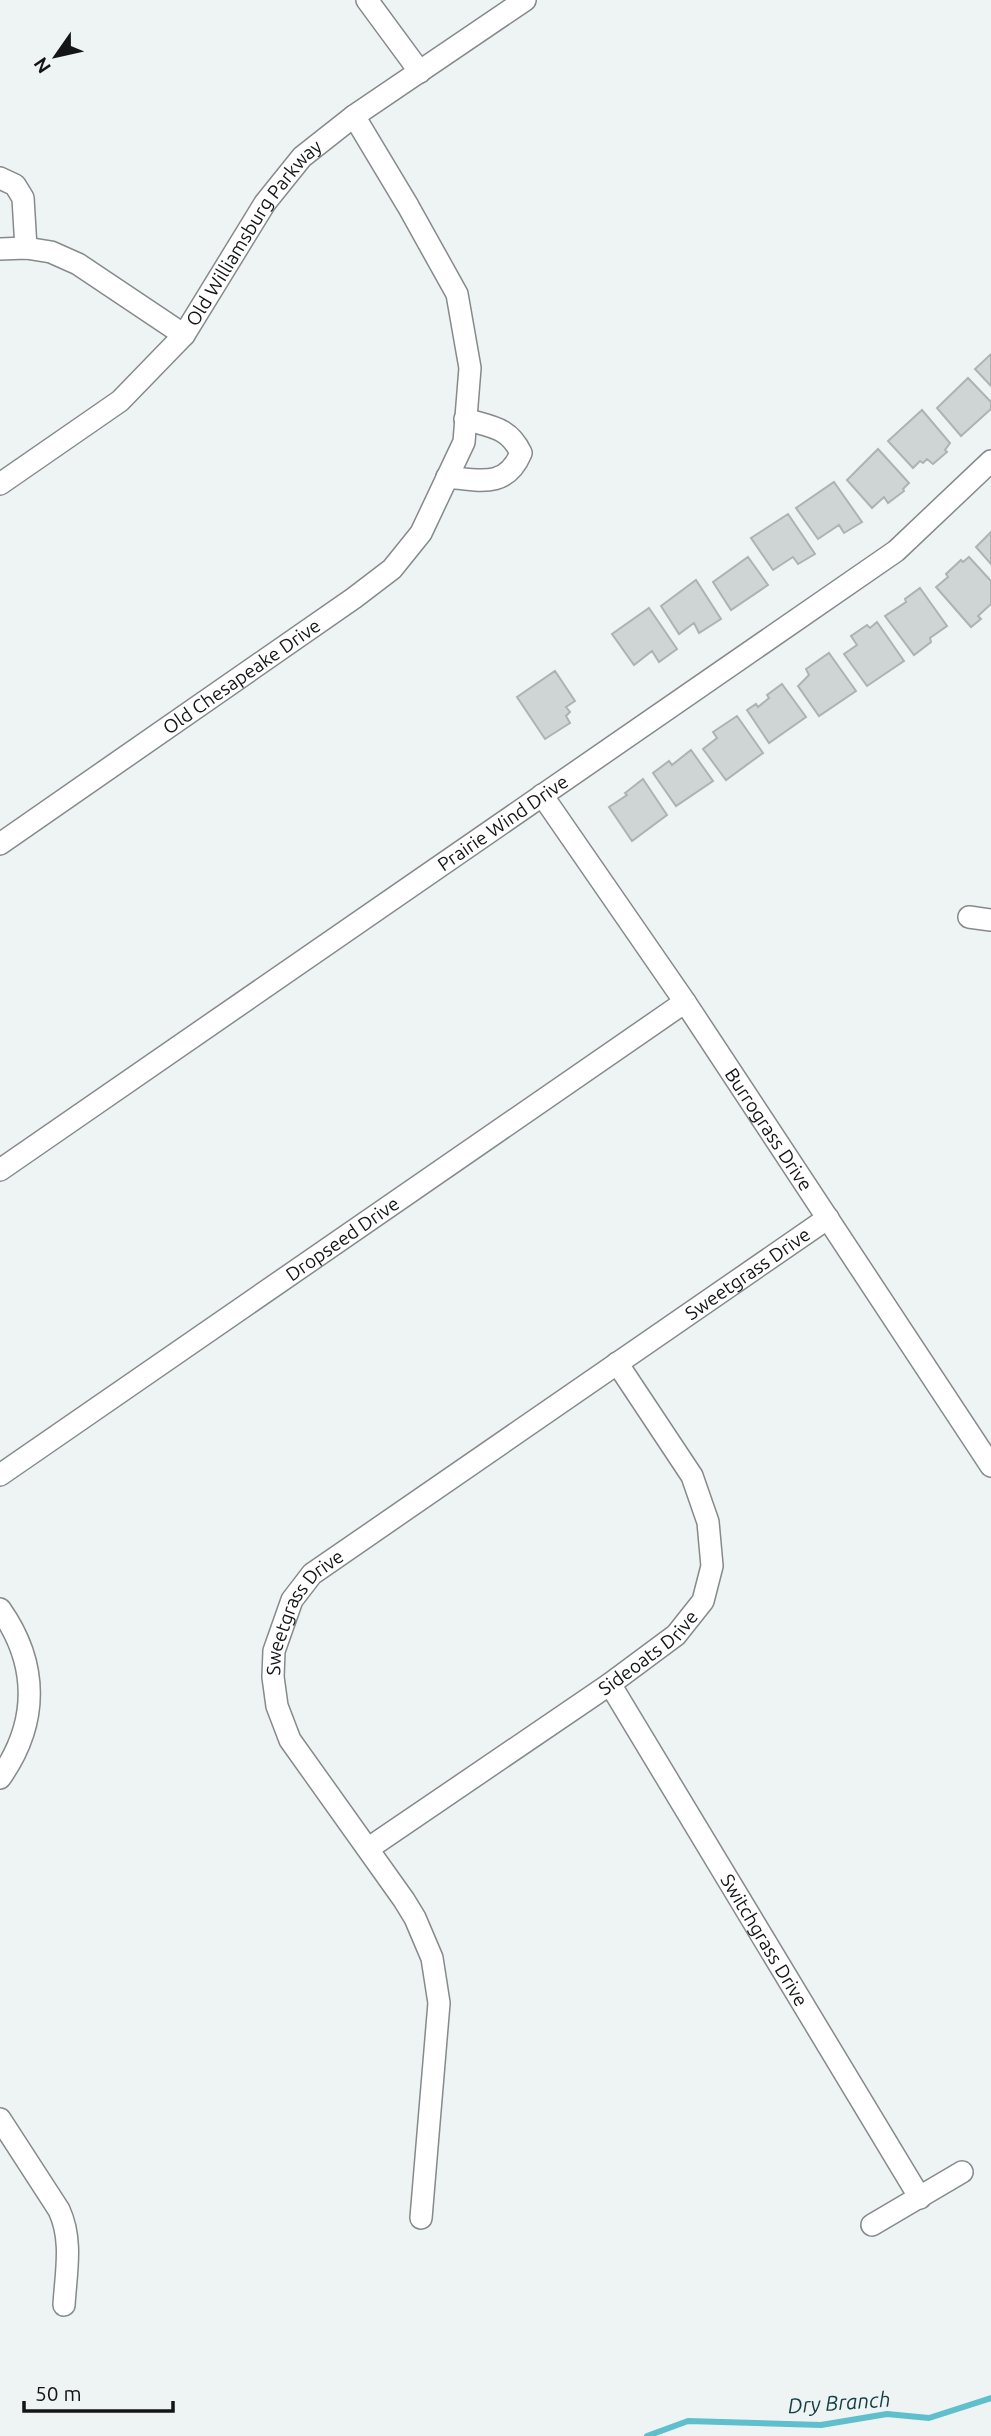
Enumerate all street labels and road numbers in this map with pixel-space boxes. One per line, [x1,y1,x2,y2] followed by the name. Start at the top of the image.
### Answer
[181,135,326,330] street label: Old Williamsburg Parkway
[158,614,324,739] street label: Old Chesapeake Drive
[433,770,572,875] street label: Prairie Wind Drive
[721,1064,817,1195] street label: Burrograss Drive
[282,1192,403,1285] street label: Dropseed Drive
[681,1223,814,1324] street label: Sweetgrass Drive
[262,1545,347,1676] street label: Sweetgrass Drive
[594,1606,702,1700] street label: Sideoats Drive
[716,1870,813,2010] street label: Switchgrass Drive

